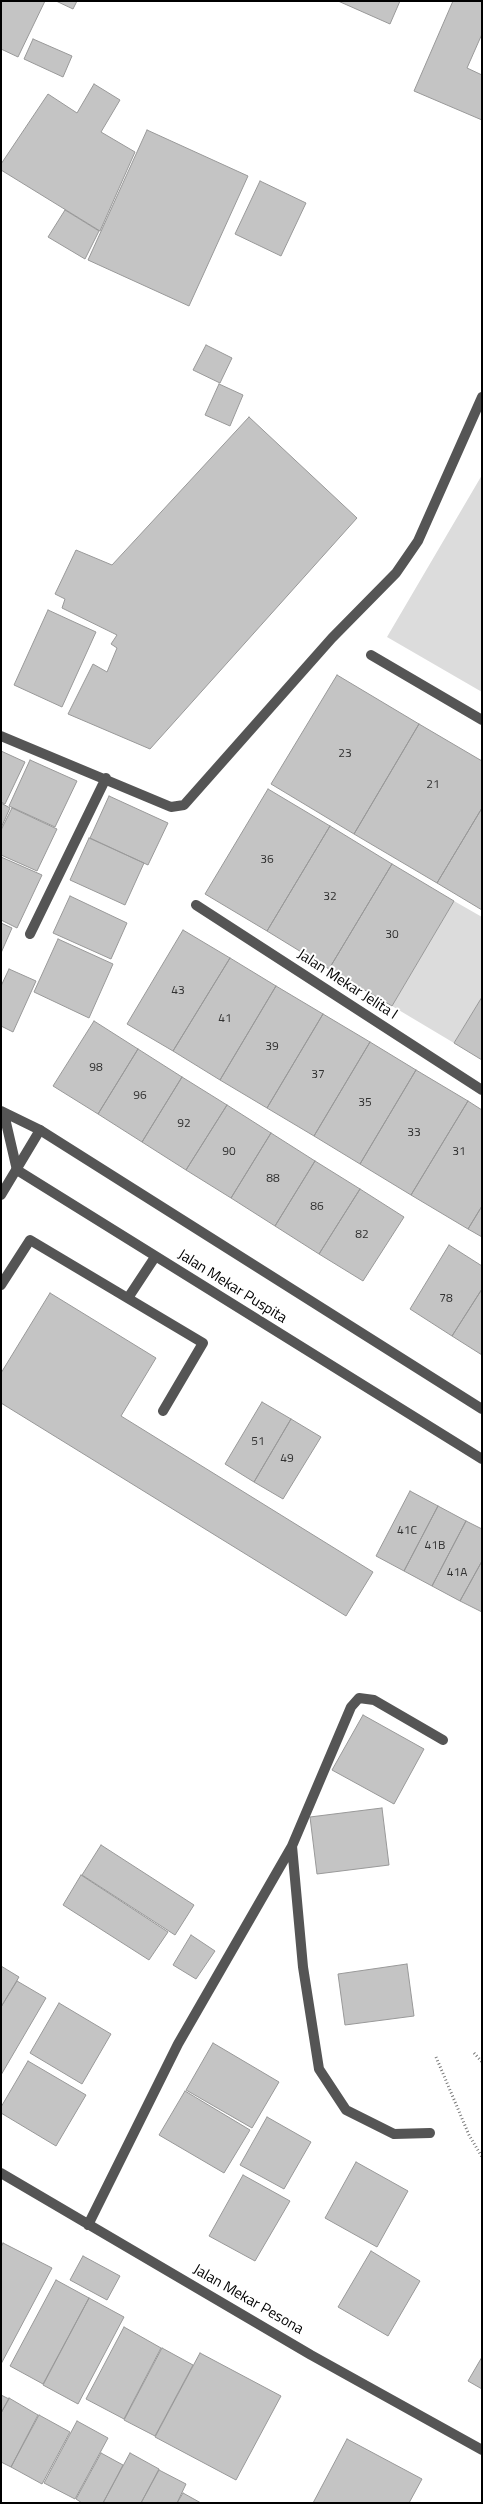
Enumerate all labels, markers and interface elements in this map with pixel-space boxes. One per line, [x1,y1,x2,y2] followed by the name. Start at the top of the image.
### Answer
[338,747,352,761] house number: 23
[426,778,440,792] house number: 21
[260,853,274,867] house number: 36
[323,890,337,904] house number: 32
[385,928,399,942] house number: 30
[294,946,400,1024] street label: Jalan Mekar Jelita I
[171,984,185,998] house number: 43
[218,1012,232,1026] house number: 41
[265,1040,279,1054] house number: 39
[89,1061,103,1075] house number: 98
[311,1068,325,1082] house number: 37
[133,1089,147,1103] house number: 96
[358,1096,372,1110] house number: 35
[177,1117,191,1131] house number: 92
[407,1126,421,1140] house number: 33
[222,1145,236,1159] house number: 90
[452,1145,466,1159] house number: 31
[266,1172,280,1186] house number: 88
[310,1200,324,1214] house number: 86
[355,1228,369,1242] house number: 82
[174,1246,290,1328] street label: Jalan Mekar Puspita
[439,1292,453,1306] house number: 78
[251,1435,265,1449] house number: 51
[280,1452,294,1466] house number: 49
[397,1524,417,1538] house number: 41C
[425,1539,445,1553] house number: 41B
[447,1566,467,1580] house number: 41A
[190,2261,306,2339] street label: Jalan Mekar Pesona

